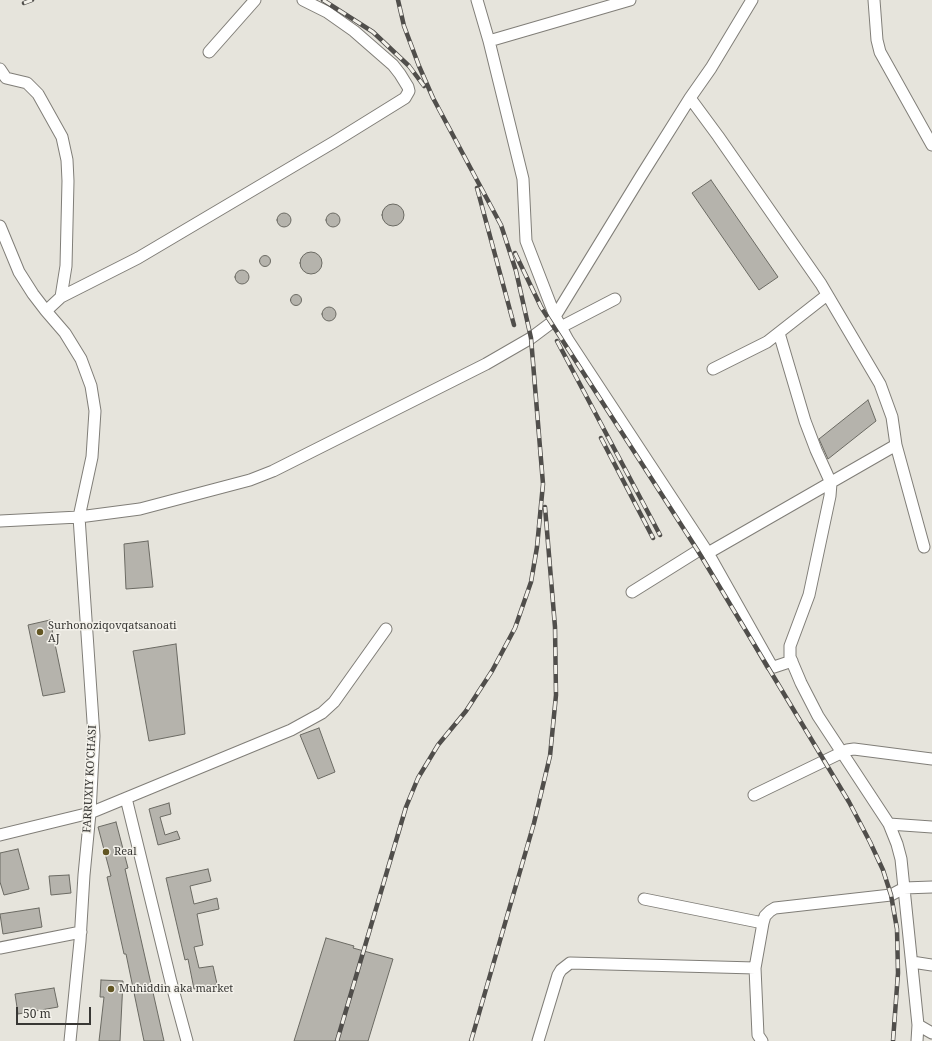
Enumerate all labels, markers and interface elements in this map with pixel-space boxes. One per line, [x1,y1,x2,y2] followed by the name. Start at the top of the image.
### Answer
[48,619,177,645] place label: Surhonoziqovqatsanoati AJ
[35,627,45,637] marker: Surhonoziqovqatsanoati AJ
[81,725,99,833] street label: FARRUXIY KO'CHASI
[114,845,137,859] place label: Real
[101,847,111,857] marker: Real
[119,982,233,996] place label: Muhiddin aka market
[106,984,116,994] marker: Muhiddin aka market
[18,999,93,1025] scale bar
[23,1005,51,1022] text: 50 m

